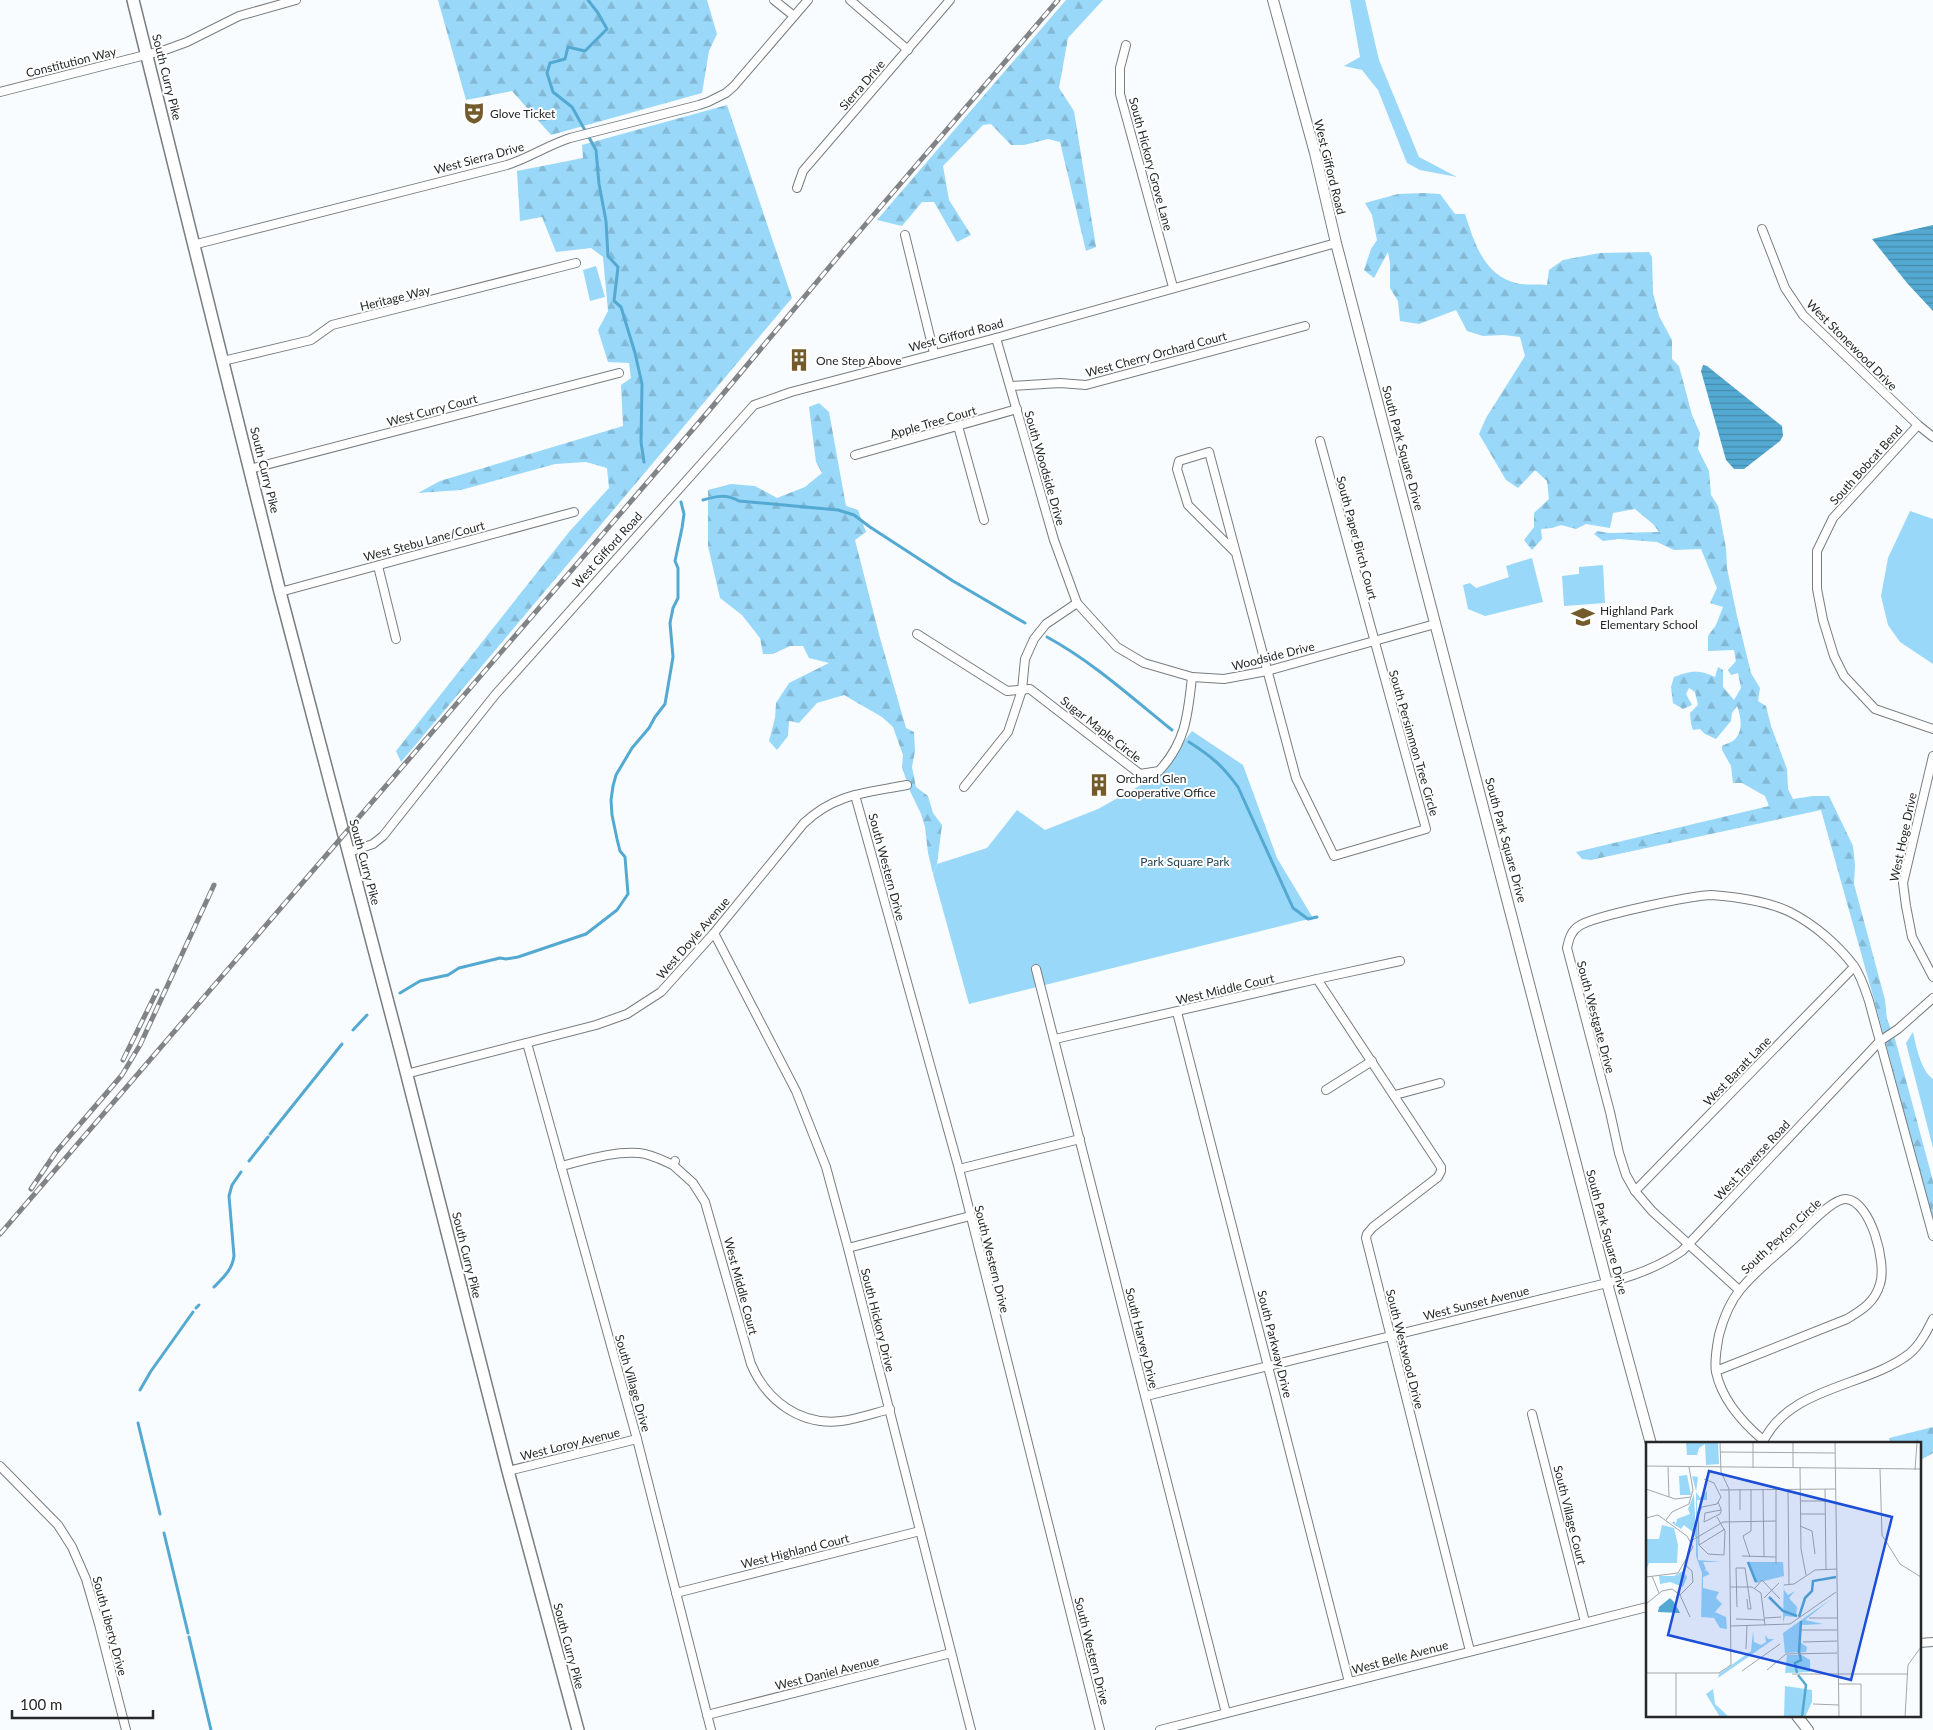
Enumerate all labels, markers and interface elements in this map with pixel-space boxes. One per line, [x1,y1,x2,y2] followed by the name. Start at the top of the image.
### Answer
[149,32,185,122] street label: South Curry Pike
[24,43,118,80] street label: Constitution Way
[836,57,888,113] street label: Sierra Drive
[1126,96,1176,232] street label: South Hickory Grove Lane
[461,100,487,126] theatre icon: Glove Ticket
[490,106,556,121] place label: Glove Ticket
[1311,118,1349,216] street label: West Gifford Road
[432,139,526,177] street label: West Sierra Drive
[358,282,433,314] street label: Heritage Way
[1803,296,1901,394] street label: West Stonewood Drive
[907,315,1005,355] street label: West Gifford Road
[1084,328,1229,380] street label: West Cherry Orchard Court
[786,347,812,373] building icon: One Step Above
[816,353,902,368] place label: One Step Above
[1379,384,1427,512] street label: South Park Square Drive
[385,391,480,429] street label: West Curry Court
[888,402,979,441] street label: Apple Tree Court
[1021,409,1069,527] street label: South Woodside Drive
[1826,422,1906,508] street label: South Bobcat Bend
[247,425,283,515] street label: South Curry Pike
[1333,474,1381,602] street label: South Paper Birch Court
[569,509,645,591] street label: West Gifford Road
[362,517,487,564] street label: West Stebu Lane/Court
[1600,603,1698,632] place label: Highland Park Elementary School
[1570,604,1596,630] school or university icon: Highland Park Elementary School
[1230,638,1316,674] street label: Woodside Drive
[1386,668,1442,818] street label: South Persimmon Tree Circle
[1058,693,1144,765] street label: Sugar Maple Circle
[1116,771,1216,800] place label: Orchard Glen Cooperative Office
[1086,772,1112,798] building icon: Orchard Glen Cooperative Office
[1482,776,1530,904] street label: South Park Square Drive
[1886,791,1920,883] street label: West Hoge Drive
[865,812,909,922] street label: South Western Drive
[346,817,384,907] street label: South Curry Pike
[1140,854,1231,869] park label: Park Square Park
[653,894,733,982] street label: West Doyle Avenue
[1574,959,1618,1075] street label: South Westgate Drive
[1174,970,1276,1008] street label: West Middle Court
[1700,1033,1774,1109] street label: West Baratt Lane
[1711,1117,1793,1203] street label: West Traverse Road
[1583,1168,1631,1296] street label: South Park Square Drive
[1738,1195,1824,1277] street label: South Peyton Circle
[971,1204,1013,1314] street label: South Western Drive
[449,1210,485,1300] street label: South Curry Pike
[721,1236,761,1337] street label: West Middle Court
[858,1267,898,1373] street label: South Hickory Drive
[1421,1283,1531,1323] street label: West Sunset Avenue
[1122,1286,1162,1390] street label: South Harvey Drive
[1383,1288,1427,1410] street label: South Westwood Drive
[1254,1289,1296,1399] street label: South Parkway Drive
[612,1333,654,1433] street label: South Village Drive
[519,1424,621,1464] street label: West Loroy Avenue
[1646,1442,1920,1718] inset map
[1550,1464,1590,1567] street label: South Village Court
[739,1530,851,1572] street label: West Highland Court
[90,1575,130,1677] street label: South Liberty Drive
[1071,1596,1113,1706] street label: South Western Drive
[550,1601,588,1691] street label: South Curry Pike
[1350,1637,1450,1677] street label: West Belle Avenue
[773,1653,881,1693] street label: West Daniel Avenue
[12,1688,154,1720] scale bar
[20,1695,62,1713] text: 100 m

